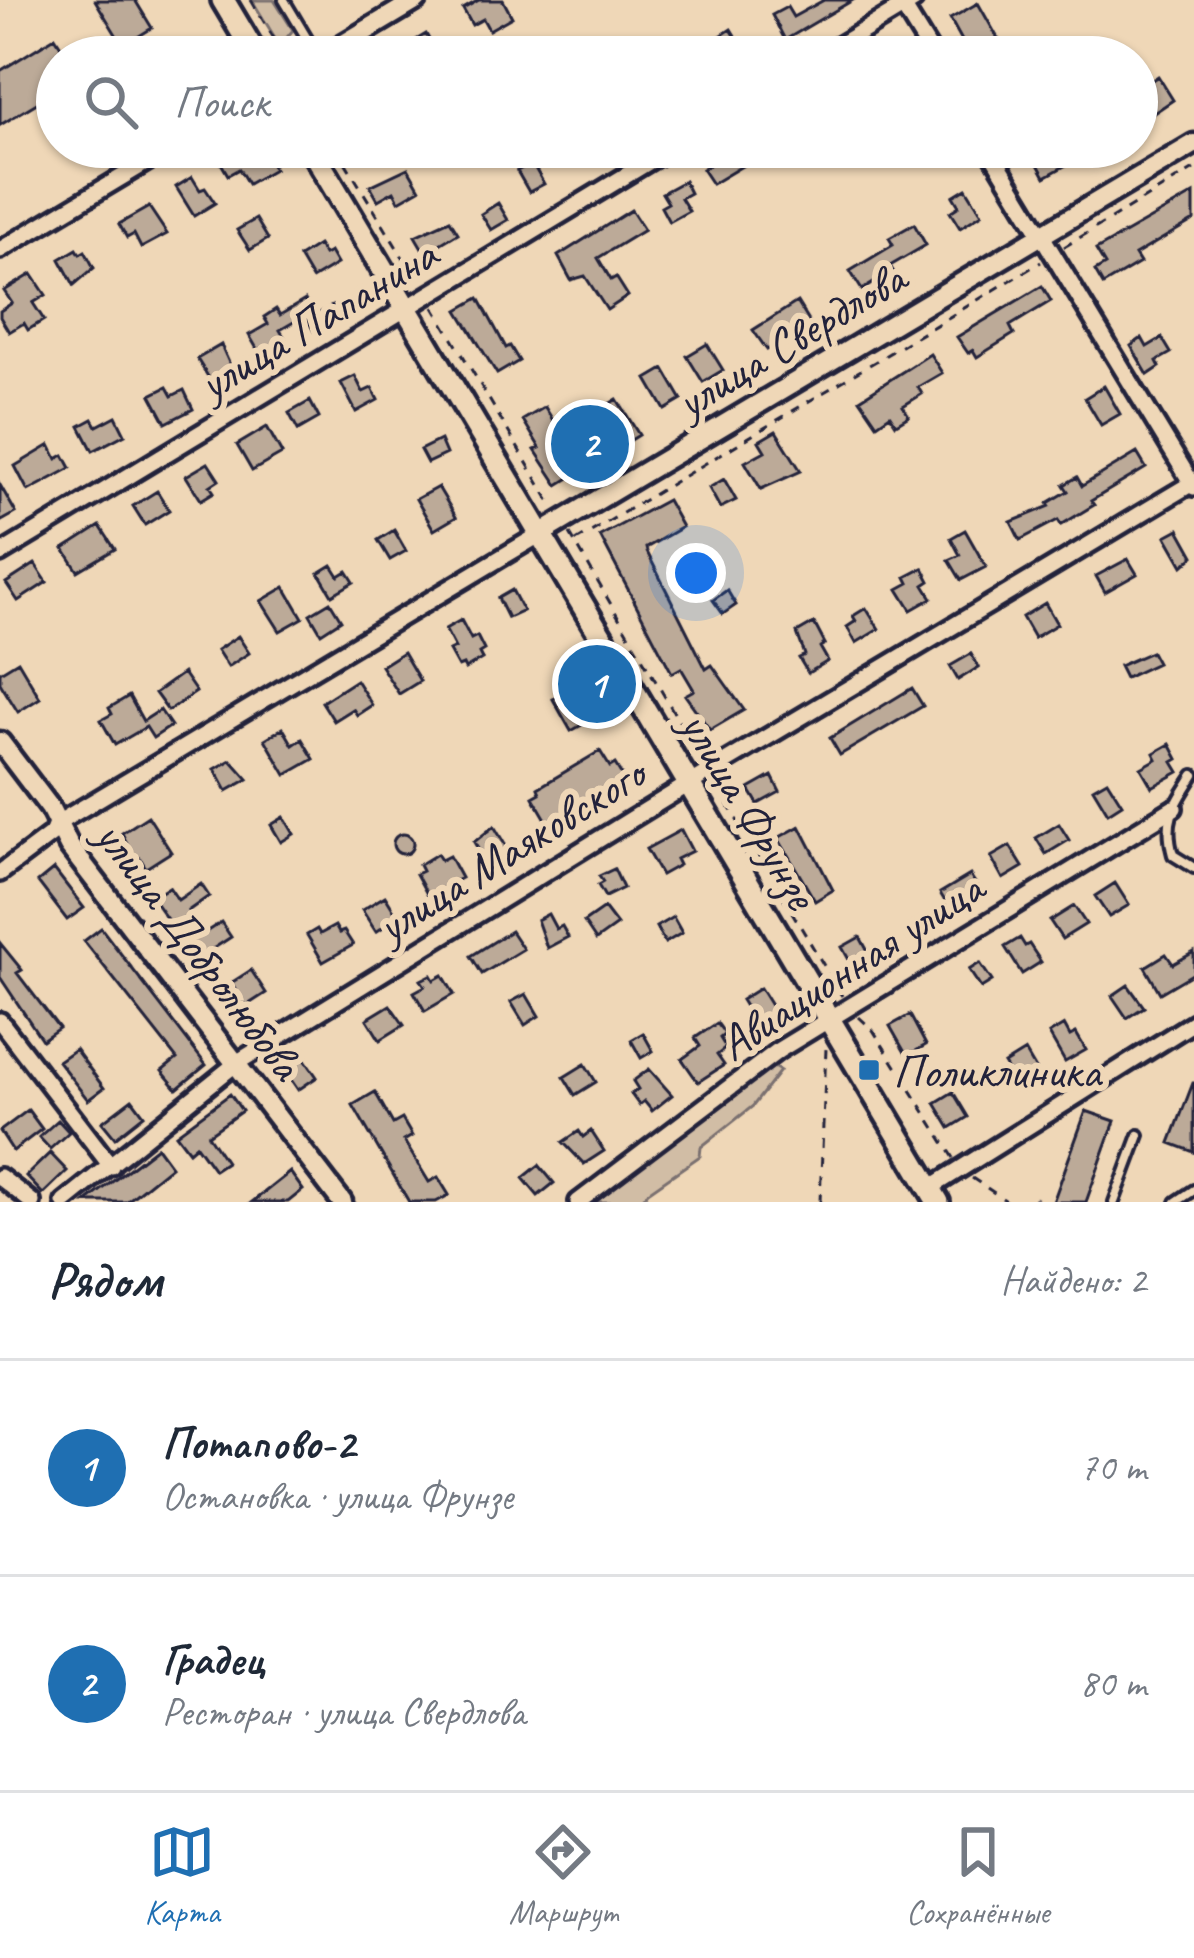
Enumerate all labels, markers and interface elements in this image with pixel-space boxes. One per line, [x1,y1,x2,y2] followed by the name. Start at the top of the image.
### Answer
[36,36,1158,168] search box
[78,69,144,135] icon: search
[174,74,269,131] text: Поиск
[185,223,450,415] street label: улица Папанина
[662,246,920,433] street label: улица Свердлова
[551,399,629,489] pin: 2
[666,543,726,603] your location
[558,639,636,729] pin: 1
[665,697,833,922] street label: улица Фрунзе
[363,741,660,958] street label: улица Маяковского
[80,806,318,1093] street label: улица Добролюбова
[707,856,998,1074] street label: Авиационная улица
[893,1041,1103,1101] place label: Поликлиника
[856,1057,882,1083] marker: Поликлиника
[48,1248,162,1312] text: Рядом
[1001,1256,1146,1305] text: Найдено: 2
[162,1415,355,1472] text: Потапово-2
[78,1443,96,1492] text: 1
[1080,1443,1146,1492] text: 70 m
[162,1472,513,1521] text: Остановка · улица Фрунзе
[162,1631,264,1688] text: Градец
[78,1659,96,1708] text: 2
[1080,1659,1146,1708] text: 80 m
[162,1688,525,1737] text: Ресторан · улица Свердлова
[144,1819,220,1933] tab: Карта
[509,1819,618,1933] tab: Маршрут
[906,1819,1050,1933] tab: Сохранённые

